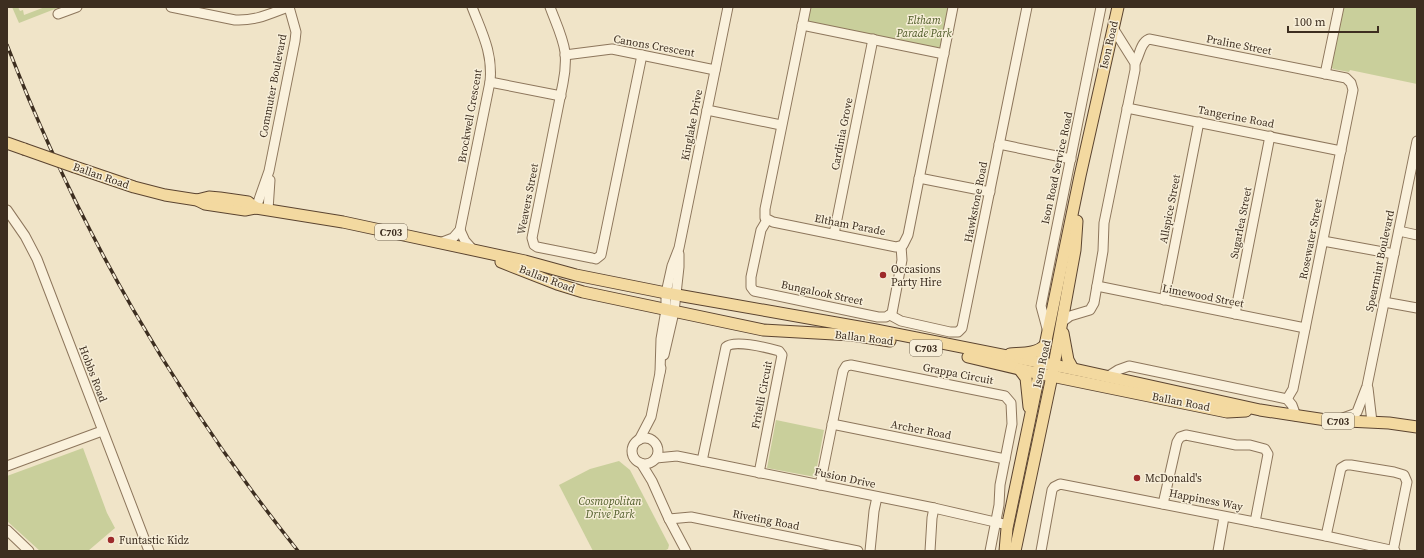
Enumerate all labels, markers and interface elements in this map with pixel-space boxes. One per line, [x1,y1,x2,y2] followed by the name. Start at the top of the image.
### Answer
[1288,8,1378,34] scale bar
[895,13,952,41] park label: Eltham Parade Park
[1294,14,1326,30] text: 100 m
[1096,19,1122,70] street label: Ison Road
[612,31,696,61] street label: Canons Crescent
[1205,31,1273,59] street label: Praline Street
[256,32,291,139] street label: Commuter Boulevard
[454,68,486,164] street label: Brockwell Crescent
[678,88,706,162] street label: Kinglake Drive
[828,96,856,172] street label: Cardinia Grove
[1197,102,1276,132] street label: Tangerine Road
[1038,110,1076,226] street label: Ison Road Service Road
[71,159,132,193] street label: Ballan Road
[961,160,991,244] street label: Hawkstone Road
[514,162,542,236] street label: Weavers Street
[1156,173,1184,245] street label: Allspice Street
[1227,185,1255,260] street label: Sugarlea Street
[1296,197,1326,281] street label: Rosewater Street
[1362,208,1398,313] street label: Spearmint Boulevard
[813,211,887,239] street label: Eltham Parade
[375,224,407,240] road number: C703
[517,261,578,297] street label: Ballan Road
[891,262,942,290] place label: Occasions Party Hire
[878,270,888,280] marker: Occasions Party Hire
[780,277,865,309] street label: Bungalook Street
[1161,281,1245,311] street label: Limewood Street
[834,327,895,349] street label: Ballan Road
[1030,338,1055,389] street label: Ison Road
[910,340,942,356] road number: C703
[75,344,111,405] street label: Hobbs Road
[748,359,776,430] street label: Fritelli Circuit
[921,360,995,388] street label: Grappa Circuit
[1151,389,1212,415] street label: Ballan Road
[1322,413,1354,429] road number: C703
[889,417,953,443] street label: Archer Road
[813,464,877,492] street label: Fusion Drive
[1145,471,1202,486] place label: McDonald's
[1132,473,1142,483] marker: McDonald's
[1168,486,1245,515] street label: Happiness Way
[578,494,642,522] park label: Cosmopolitan Drive Park
[731,506,802,534] street label: Riveting Road
[119,533,189,548] place label: Funtastic Kidz
[106,535,116,545] marker: Funtastic Kidz

